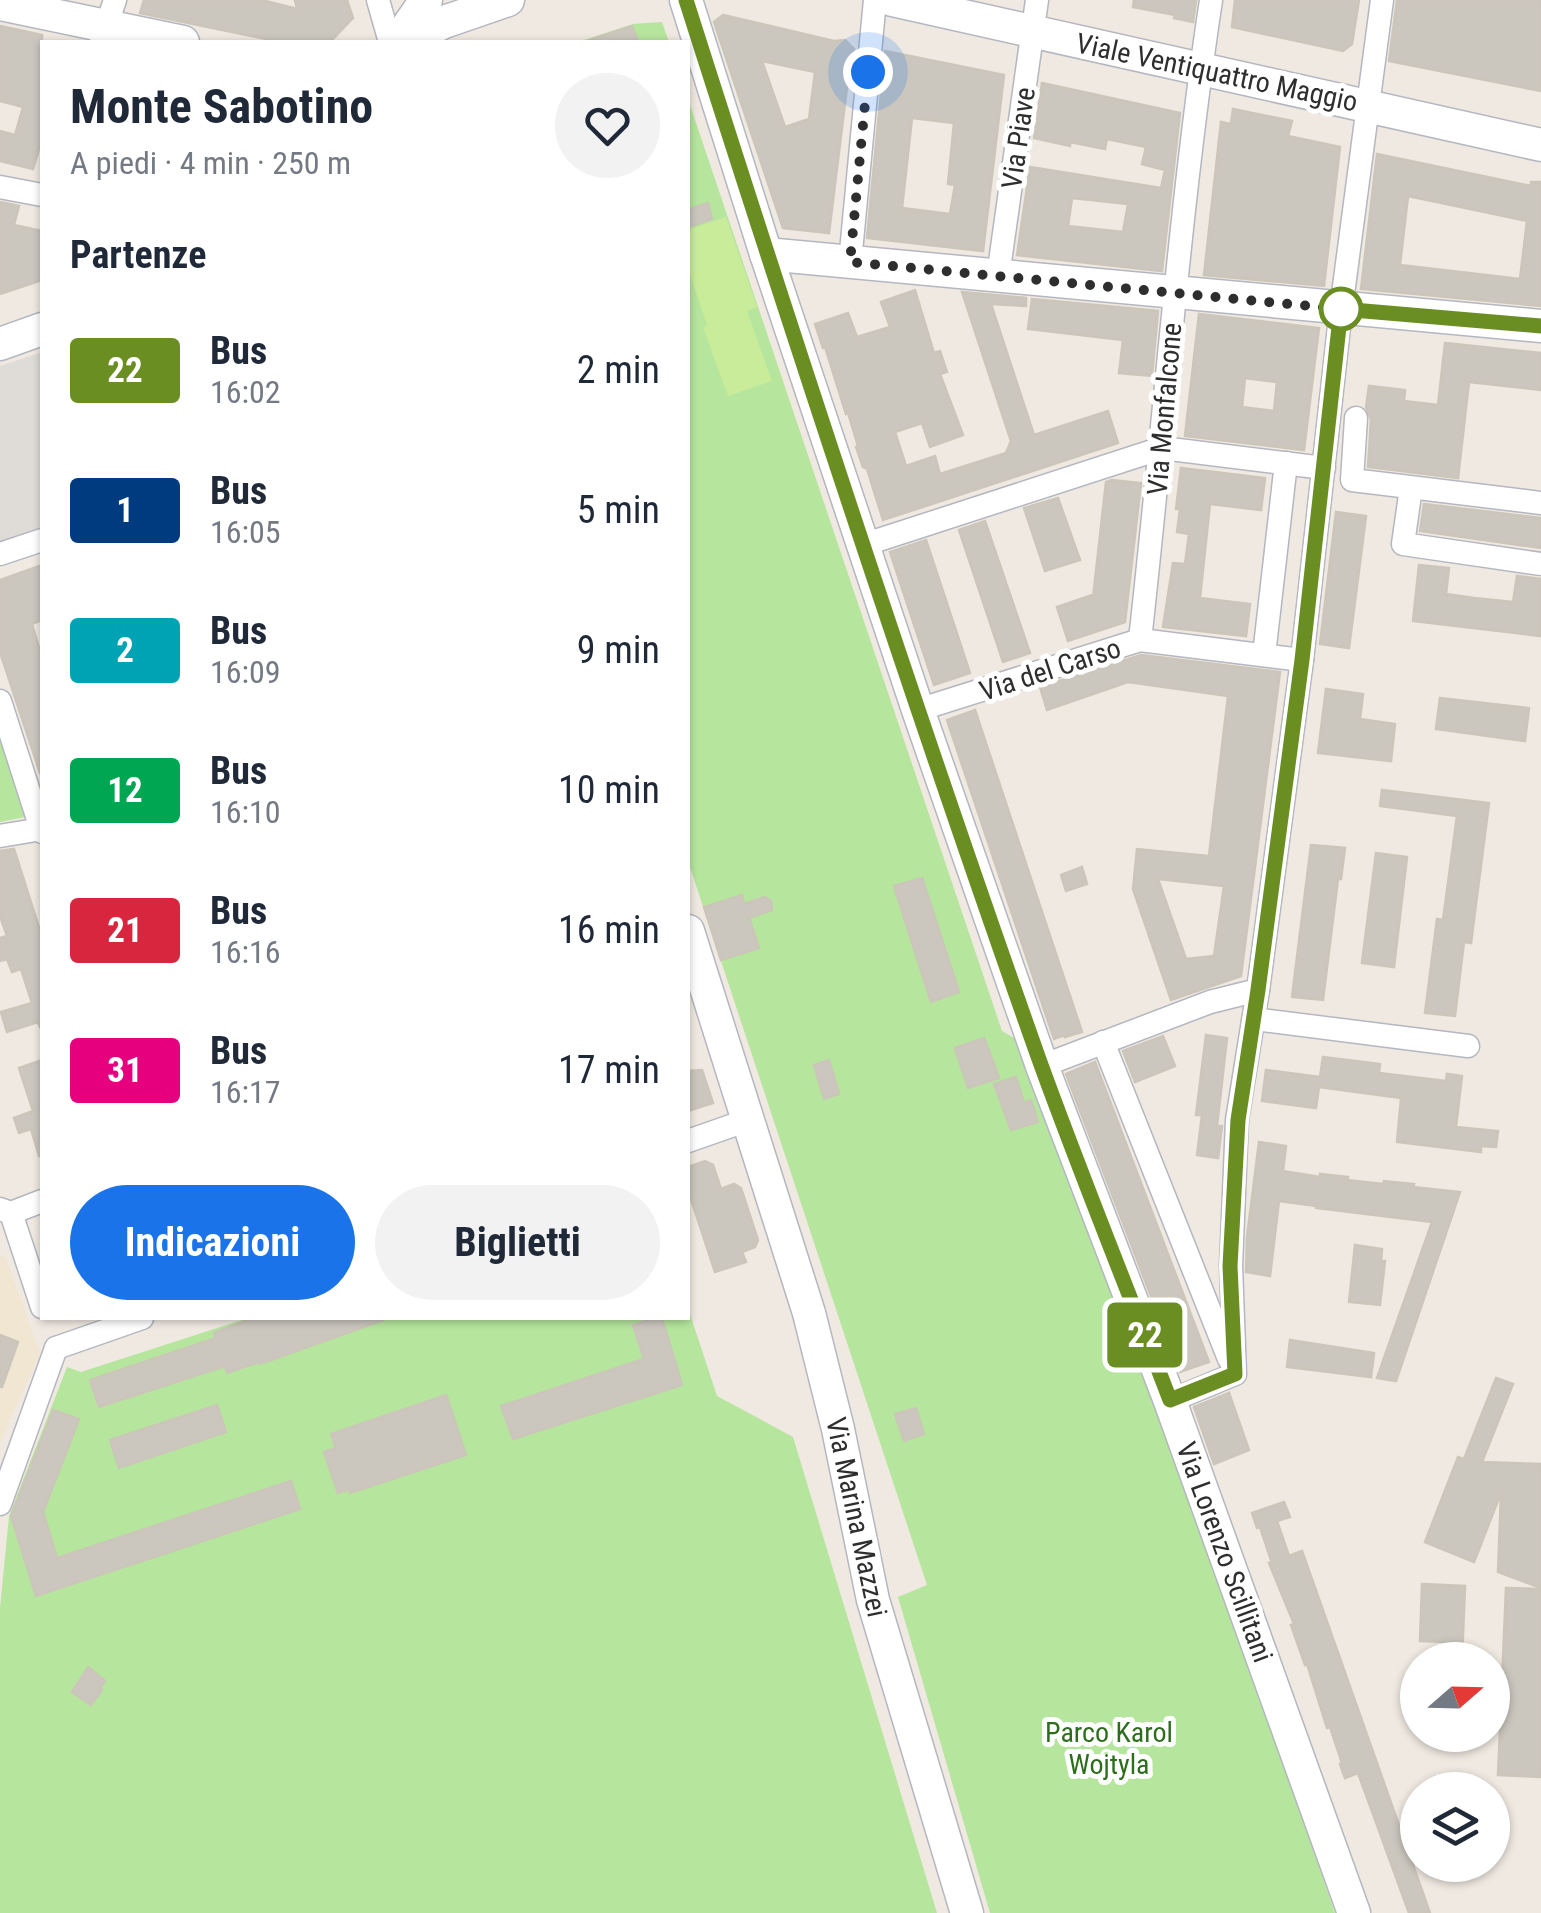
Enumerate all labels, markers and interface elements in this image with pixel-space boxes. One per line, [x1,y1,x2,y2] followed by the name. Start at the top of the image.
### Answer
[1073,27,1361,118] street label: Viale Ventiquattro Maggio
[843,47,893,97] your location
[555,73,660,178] button: heart
[70,78,373,135] text: Monte Sabotino
[995,85,1042,191] street label: Via Piave
[70,144,351,182] text: A piedi · 4 min · 250 m
[70,233,206,277] text: Partenze
[1320,288,1362,330] unlabelled marker
[1141,321,1188,497] street label: Via Monfalcone
[210,329,267,373] text: Bus
[577,348,660,392] text: 2 min
[107,350,143,391] text: 22
[210,373,281,411] text: 16:02
[210,469,267,513] text: Bus
[577,488,660,532] text: 5 min
[116,490,134,531] text: 1
[210,513,281,551] text: 16:05
[210,609,267,653] text: Bus
[577,628,660,672] text: 9 min
[116,630,134,671] text: 2
[975,631,1125,708] street label: Via del Carso
[210,653,281,691] text: 16:09
[210,749,267,793] text: Bus
[558,768,660,812] text: 10 min
[107,770,143,811] text: 12
[210,793,281,831] text: 16:10
[210,889,267,933] text: Bus
[558,908,660,952] text: 16 min
[107,910,143,951] text: 21
[210,933,281,971] text: 16:16
[210,1029,267,1073] text: Bus
[558,1048,660,1092] text: 17 min
[107,1050,143,1091] text: 31
[210,1073,281,1111] text: 16:17
[70,1185,355,1300] button: Indicazioni
[375,1185,660,1300] button: Biglietti
[1100,1302,1190,1368] line badge: 22
[1127,1315,1163,1356] text: 22
[819,1414,894,1620] street label: Via Marina Mazzei
[1169,1438,1280,1667] street label: Via Lorenzo Scillitani
[1400,1642,1510,1752] north arrow
[1400,1642,1510,1882] map controls
[1045,1716,1173,1781] park label: Parco Karol Wojtyla
[1400,1772,1510,1882] button: layers

